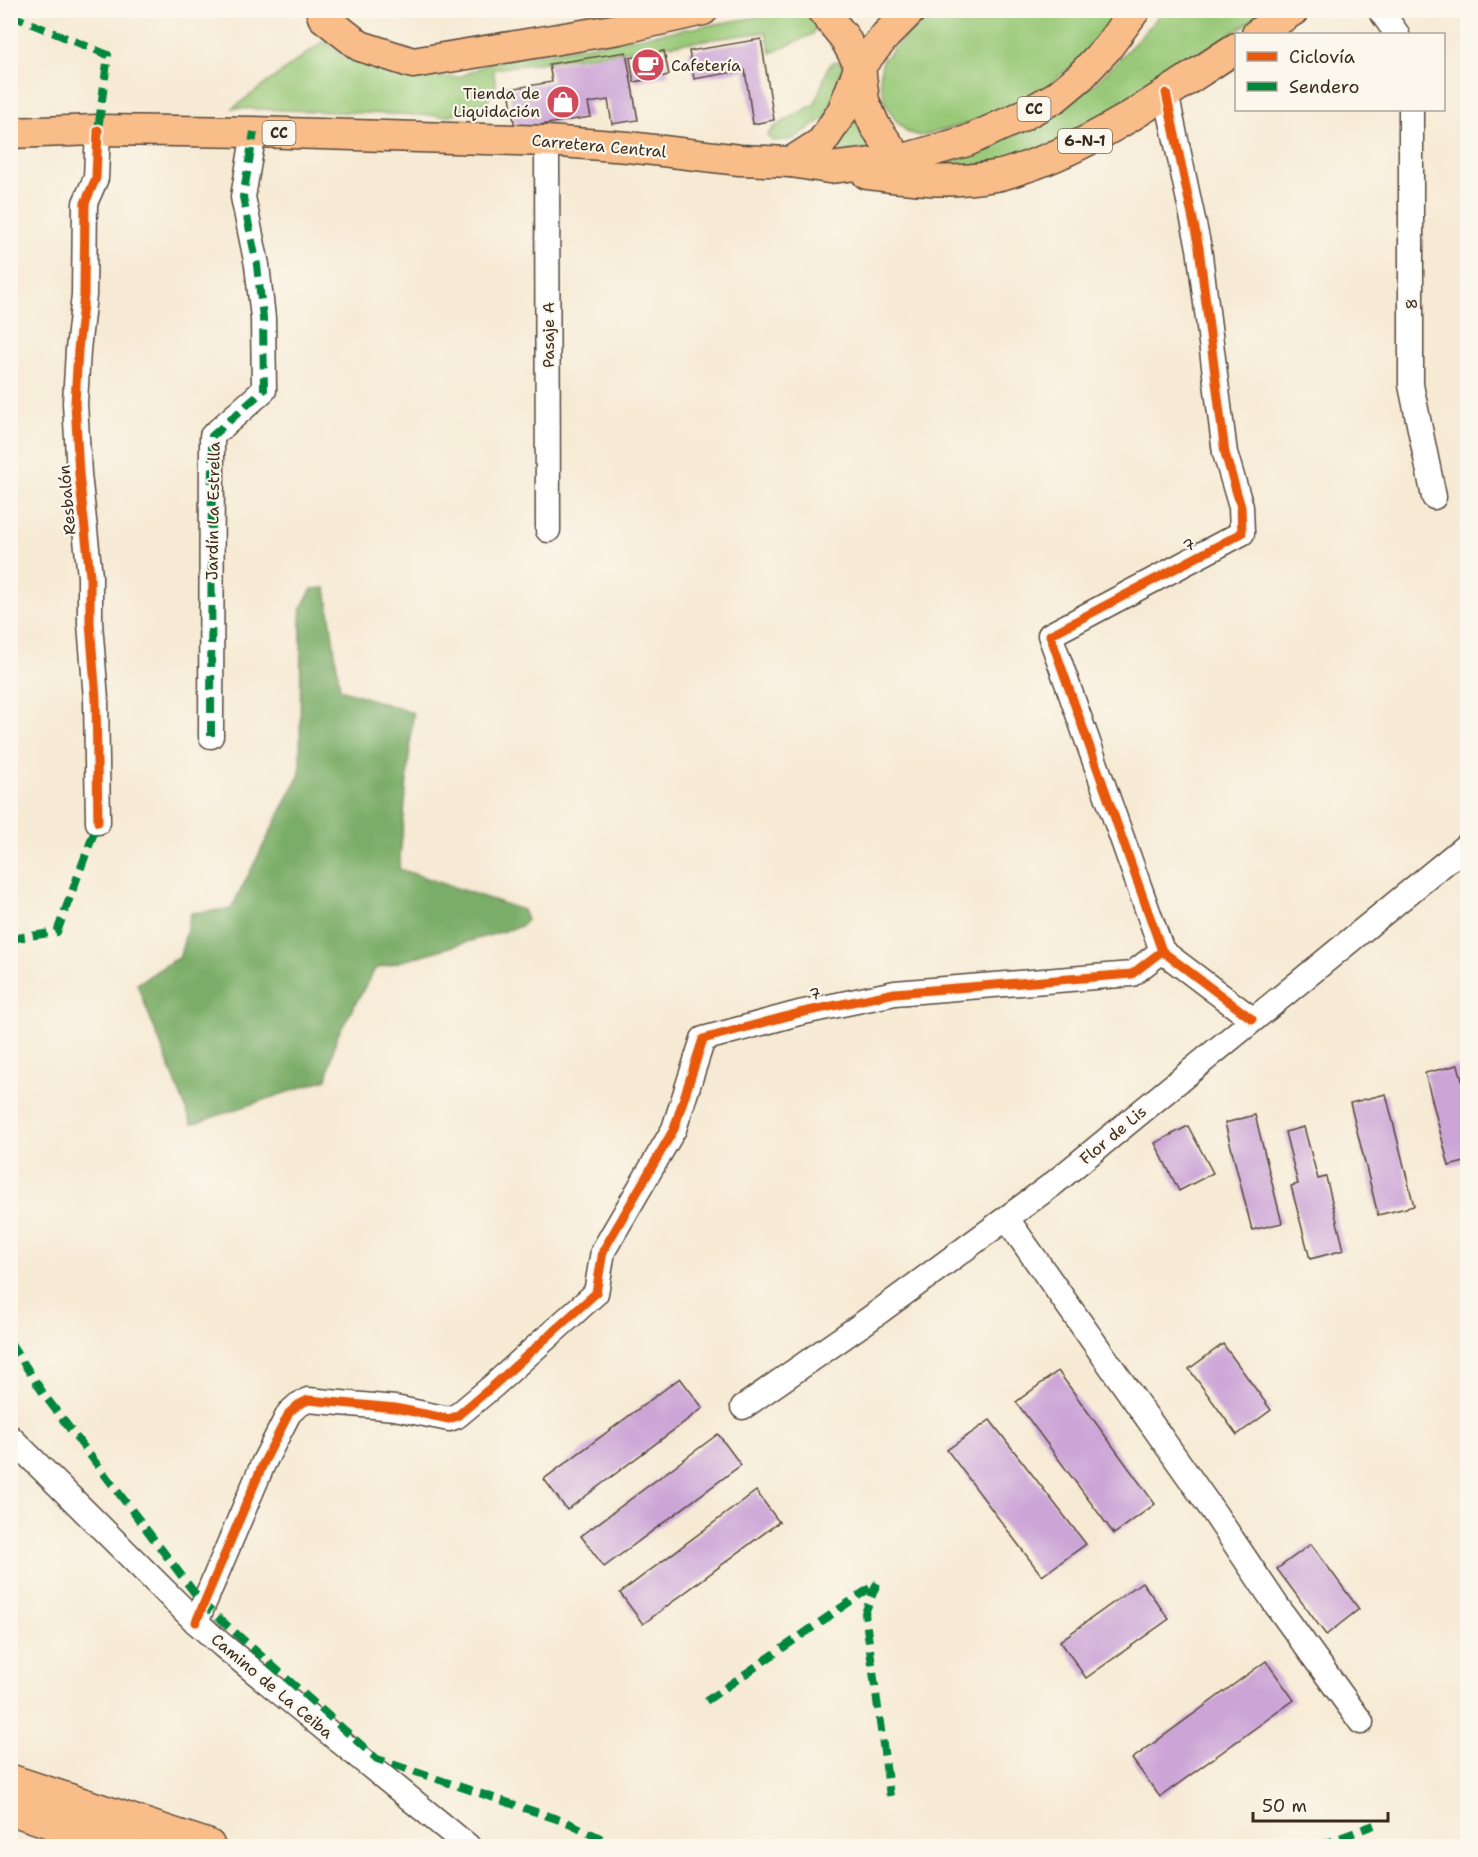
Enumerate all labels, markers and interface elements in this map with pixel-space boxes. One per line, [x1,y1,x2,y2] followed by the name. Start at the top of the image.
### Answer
[1235,33,1445,111] legend
[1289,45,1355,69] text: Ciclovía
[630,47,666,83] cafe icon: Cafetería
[671,55,741,76] place label: Cafetería
[1289,75,1359,99] text: Sendero
[453,83,540,122] place label: Tienda de Liquidación
[545,84,581,120] shop icon: Tienda de Liquidación
[1018,97,1050,121] road number: CC
[262,121,296,145] road number: CC
[1058,129,1112,153] road number: 6-N-1
[531,130,667,162] street label: Carretera Central
[1401,298,1422,310] street label: 8
[538,302,559,368] street label: Pasaje A
[201,441,225,581] street label: Jardín La Estrella
[53,464,81,536] street label: Resbalón
[1179,533,1199,557] street label: 7
[807,983,823,1005] street label: 7
[1075,1101,1151,1169] street label: Flor de Lis
[207,1629,337,1743] street label: Camino de La Ceiba
[1253,1785,1388,1823] scale bar
[1262,1794,1307,1818] text: 50 m

